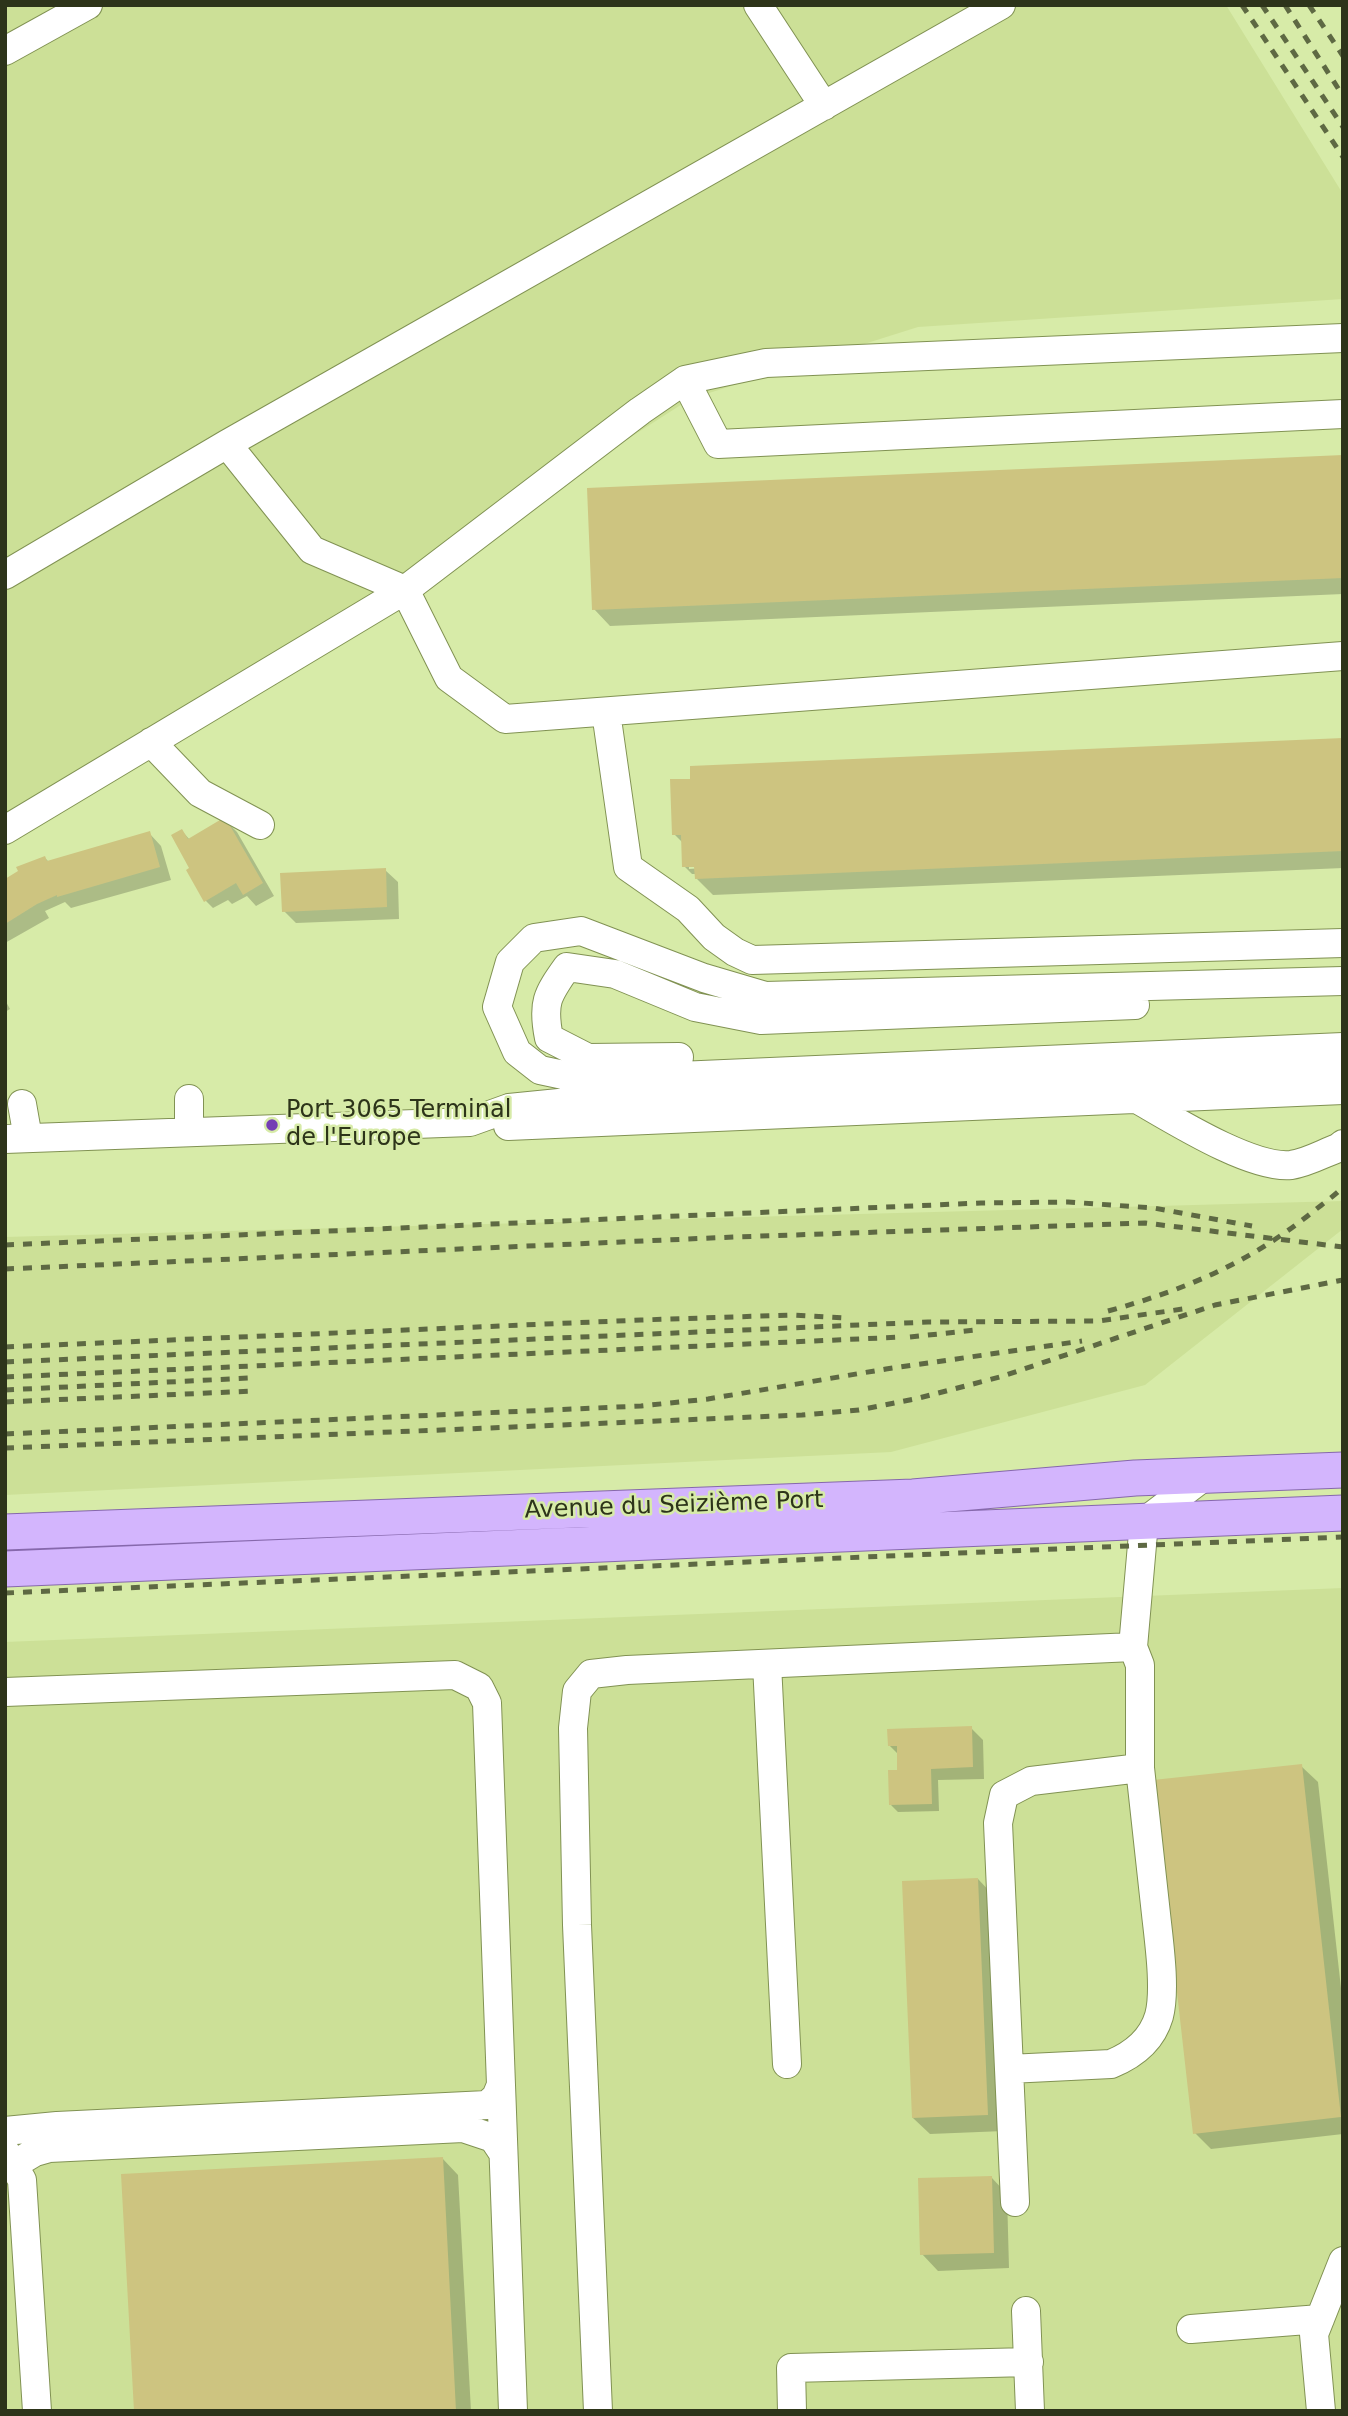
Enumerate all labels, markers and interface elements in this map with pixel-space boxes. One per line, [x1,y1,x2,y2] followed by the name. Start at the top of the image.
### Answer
[286,1097,511,1153] place label: Port 3065 Terminal de l'Europe
[264,1117,280,1133] marker: Port 3065 Terminal de l'Europe
[524,1486,824,1526] street label: Avenue du Seizième Port

